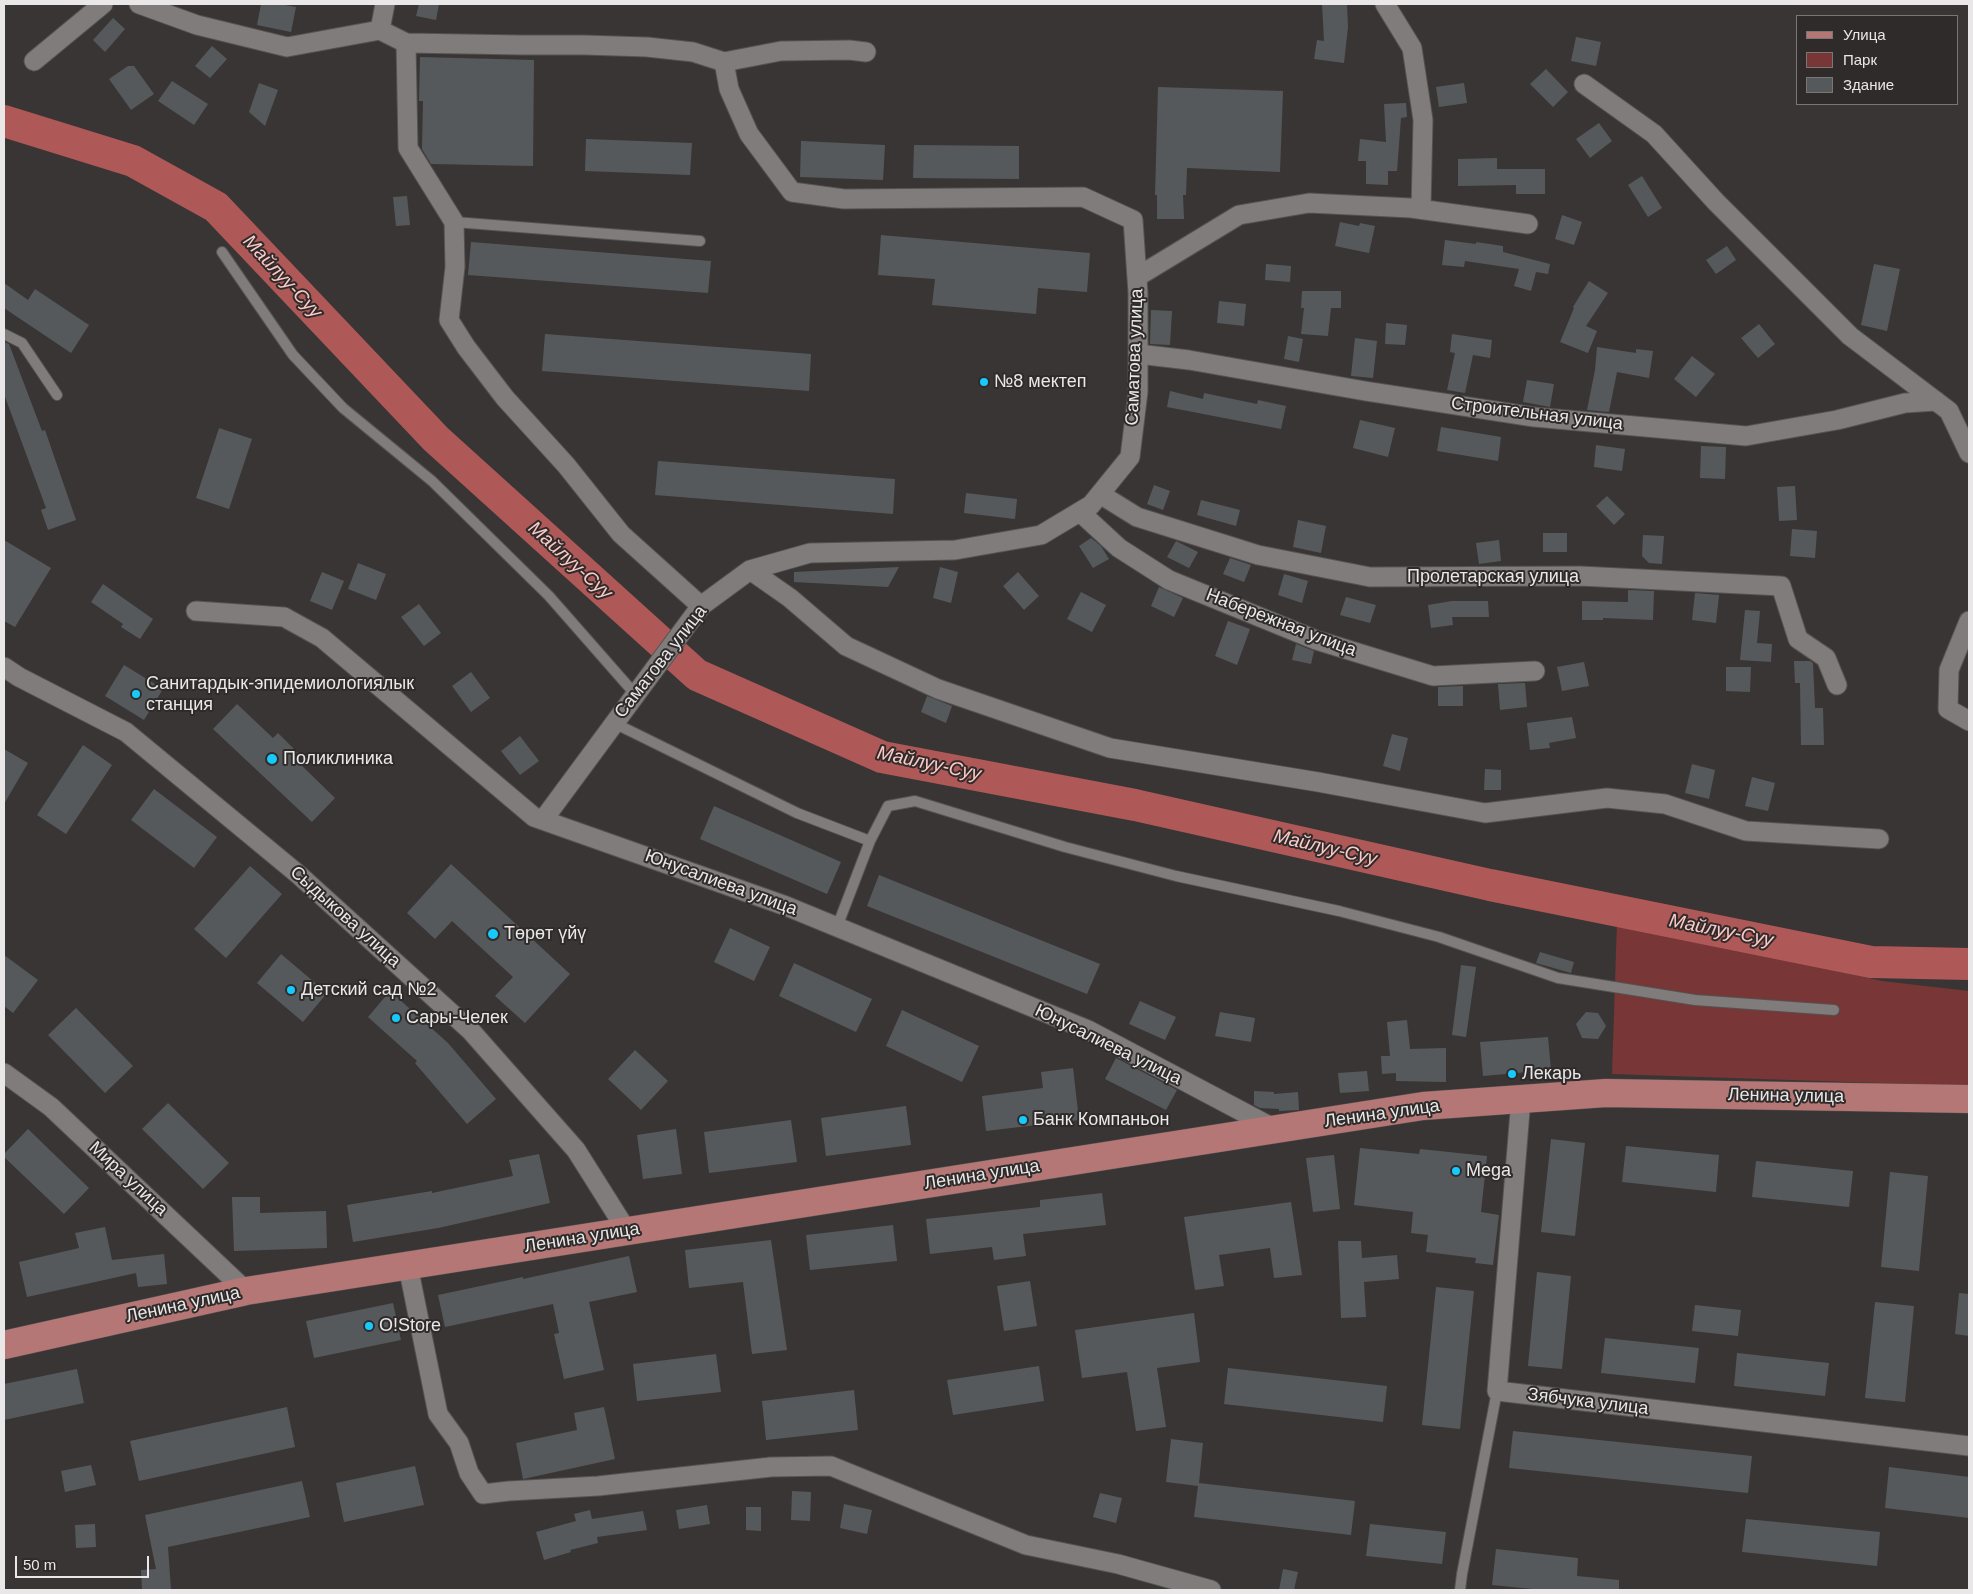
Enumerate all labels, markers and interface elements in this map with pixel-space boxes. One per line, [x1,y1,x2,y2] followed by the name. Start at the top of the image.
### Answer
[1796,15,1958,105] legend
[1843,26,1886,43] text: Улица
[1843,51,1877,68] text: Парк
[1843,76,1894,93] text: Здание
[238,231,326,323] water label: Майлуу-Суу
[1122,288,1148,426] street label: Саматова улица
[994,371,1087,393] place label: №8 мектеп
[978,376,990,388] marker: №8 мектеп
[1450,393,1624,435] street label: Строительная улица
[523,517,617,605] water label: Майлуу-Суу
[1407,566,1579,588] street label: Пролетарская улица
[1203,584,1359,662] street label: Набережная улица
[610,601,712,723] street label: Саматова улица
[146,673,414,716] place label: Санитардык-эпидемиологиялык станция
[130,688,142,700] marker: Санитардык-эпидемиологиялык станция
[875,742,983,786] water label: Майлуу-Суу
[283,748,393,770] place label: Поликлиника
[265,752,279,766] marker: Поликлиника
[1271,825,1379,871] water label: Майлуу-Суу
[642,845,800,921] street label: Юнусалиева улица
[285,862,405,972] street label: Сыдыкова улица
[1667,910,1775,952] water label: Майлуу-Суу
[504,923,586,945] place label: Төрөт үйү
[486,927,500,941] marker: Төрөт үйү
[301,979,436,1001] place label: Детский сад №2
[285,984,297,996] marker: Детский сад №2
[1031,1000,1185,1090] street label: Юнусалиева улица
[406,1007,508,1029] place label: Сары-Челек
[390,1012,402,1024] marker: Сары-Челек
[1522,1063,1581,1085] place label: Лекарь
[1506,1068,1518,1080] marker: Лекарь
[1728,1084,1844,1108] street label: Ленина улица
[1323,1095,1441,1133] street label: Ленина улица
[1033,1109,1170,1131] place label: Банк Компаньон
[1017,1114,1029,1126] marker: Банк Компаньон
[84,1137,172,1221] street label: Мира улица
[923,1155,1041,1195] street label: Ленина улица
[1466,1160,1511,1182] place label: Mega
[1450,1165,1462,1177] marker: Mega
[523,1218,641,1258] street label: Ленина улица
[124,1282,242,1328] street label: Ленина улица
[379,1315,441,1337] place label: O!Store
[363,1320,375,1332] marker: O!Store
[1526,1384,1650,1420] street label: Зябчука улица
[18,1546,151,1578] scale bar
[23,1556,56,1573] text: 50 m

